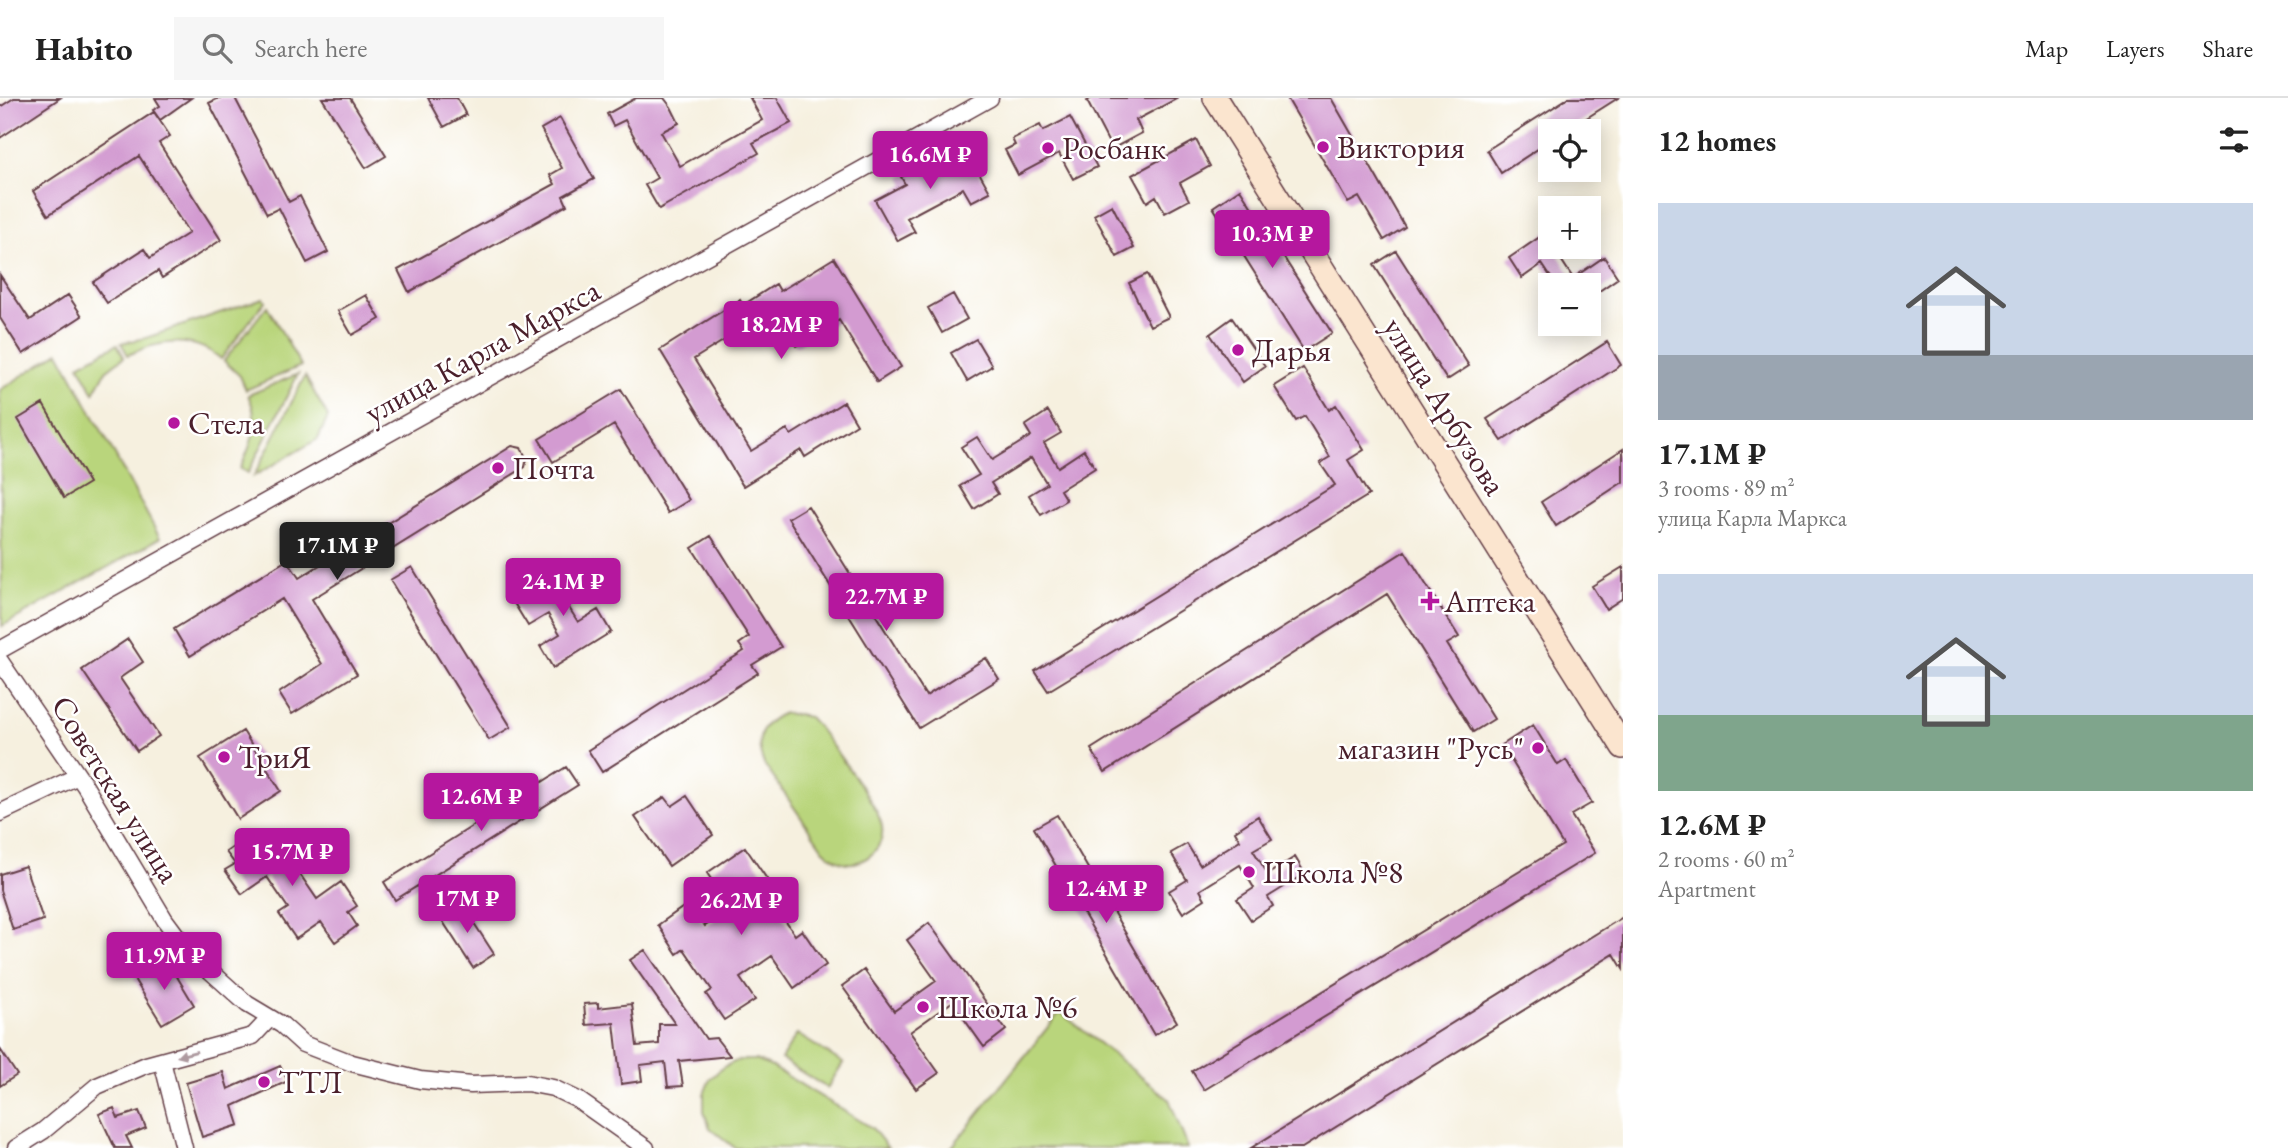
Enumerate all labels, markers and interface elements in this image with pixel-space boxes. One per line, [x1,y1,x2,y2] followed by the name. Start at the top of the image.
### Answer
[174,17,664,80] search box
[35,27,132,70] text: Habito
[198,29,236,67] icon: search
[254,31,367,65] text: Search here
[2025,33,2068,64] text: Map
[2106,33,2165,64] text: Layers
[2203,33,2253,64] text: Share
[1538,119,1601,336] map controls
[1538,119,1601,182] button: locate
[1658,121,1776,160] text: 12 homes
[2215,121,2253,159] icon: filters
[1337,126,1465,168] place label: Виктория
[1062,127,1166,169] place label: Росбанк
[865,132,995,191] pin: 16.6M ₽
[889,139,971,169] text: 16.6M ₽
[1315,139,1331,155] marker: Виктория
[1040,140,1056,156] marker: Росбанк
[1538,196,1601,259] button: +
[1207,211,1337,270] pin: 10.3M ₽
[1231,218,1313,248] text: 10.3M ₽
[1893,248,2019,374] icon: home
[357,269,607,433] street label: улица Карла Маркса
[1538,273,1601,336] button: −
[716,302,846,361] pin: 18.2M ₽
[740,309,822,339] text: 18.2M ₽
[1374,309,1516,503] street label: улица Арбузова
[1252,329,1331,371] place label: Дарья
[1230,342,1246,358] marker: Дарья
[188,402,265,444] place label: Стела
[166,415,182,431] marker: Стела
[1658,434,1766,473] text: 17.1M ₽
[512,447,595,489] place label: Почта
[490,460,506,476] marker: Почта
[1658,473,1795,503] text: 3 rooms · 89 m²
[1658,503,1847,533] text: улица Карла Маркса
[272,522,402,582] pin: 17.1M ₽
[296,530,378,560] text: 17.1M ₽
[498,559,628,618] pin: 24.1M ₽
[522,566,604,596] text: 24.1M ₽
[821,574,951,633] pin: 22.7M ₽
[1443,580,1536,622] place label: Аптека
[845,581,927,611] text: 22.7M ₽
[1422,593,1438,609] marker: Аптека
[1893,619,2019,745] icon: home
[42,687,190,891] street label: Советская улица
[1338,727,1524,769] place label: магазин "Русь"
[238,736,311,778] place label: ТриЯ
[1530,740,1546,756] marker: магазин "Русь"
[216,749,232,765] marker: ТриЯ
[416,774,546,833] pin: 12.6M ₽
[440,781,522,811] text: 12.6M ₽
[1658,805,1766,844] text: 12.6M ₽
[227,828,357,888] pin: 15.7M ₽
[251,836,333,866] text: 15.7M ₽
[1658,844,1795,874] text: 2 rooms · 60 m²
[1263,851,1403,893] place label: Школа №8
[1241,864,1257,880] marker: Школа №8
[1041,866,1171,925] pin: 12.4M ₽
[1065,873,1147,903] text: 12.4M ₽
[1658,874,1756,904] text: Apartment
[418,876,516,935] pin: 17M ₽
[676,878,806,937] pin: 26.2M ₽
[434,883,500,913] text: 17M ₽
[700,885,782,915] text: 26.2M ₽
[99,932,229,992] pin: 11.9M ₽
[123,940,205,970] text: 11.9M ₽
[937,986,1077,1028] place label: Школа №6
[915,999,931,1015] marker: Школа №6
[176,1049,198,1060] one-way arrow
[278,1061,343,1103] place label: ТТЛ
[256,1074,272,1090] marker: ТТЛ

